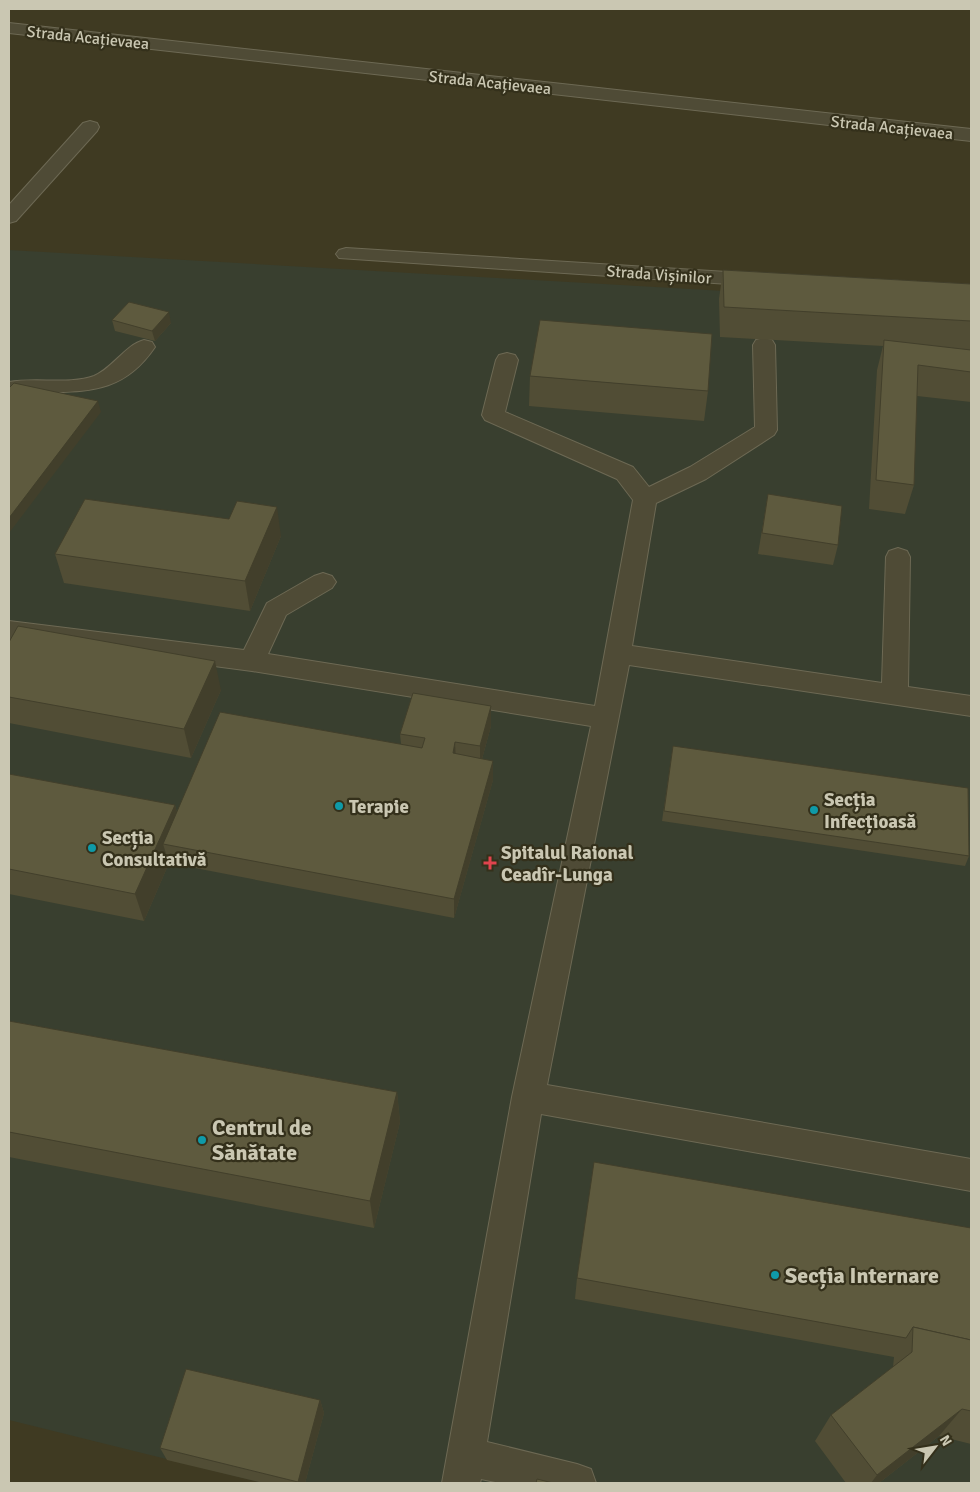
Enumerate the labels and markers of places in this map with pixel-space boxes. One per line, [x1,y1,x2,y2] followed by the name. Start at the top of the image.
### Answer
[824,788,916,834] place label: Secția Infecțioasă
[349,795,409,819] place label: Terapie
[333,800,345,812] marker: Terapie
[808,804,820,816] marker: Secția Infecțioasă
[102,826,207,872] place label: Secția Consultativă
[501,841,634,887] place label: Spitalul Raional Ceadîr-Lunga
[86,842,98,854] marker: Secția Consultativă
[483,856,497,870] marker: Spitalul Raional Ceadîr-Lunga
[212,1114,312,1166] place label: Centrul de Sănătate
[196,1134,208,1146] marker: Centrul de Sănătate
[785,1262,939,1290] place label: Secția Internare
[769,1269,781,1281] marker: Secția Internare

